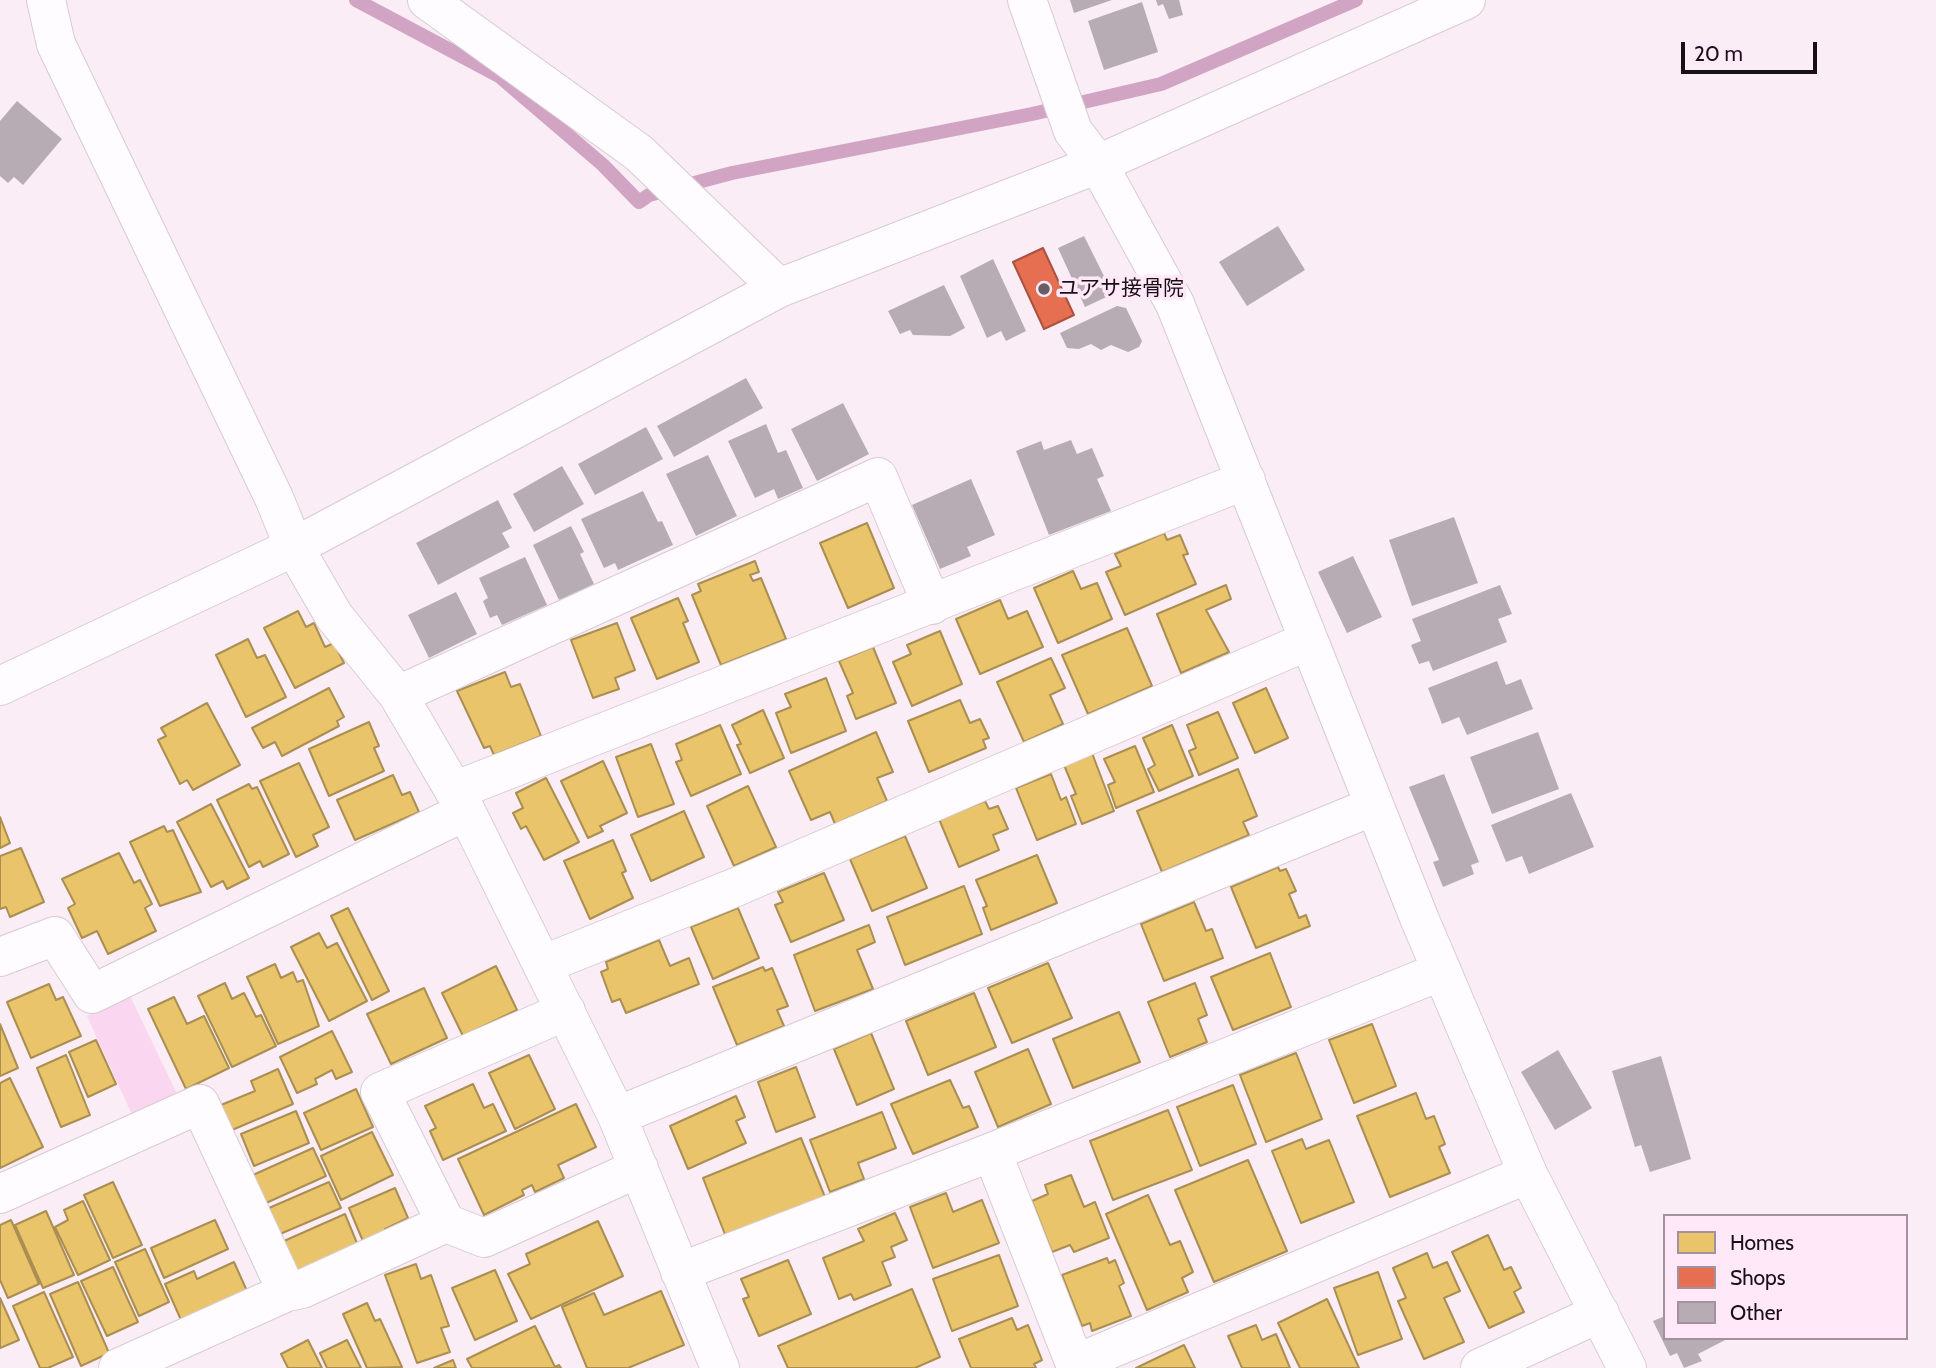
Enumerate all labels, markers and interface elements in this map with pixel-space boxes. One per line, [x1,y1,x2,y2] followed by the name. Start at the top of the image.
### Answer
[1684,28,1820,72] scale bar
[1694,41,1743,66] text: 20 m
[1058,276,1184,302] place label: ユアサ接骨院
[1036,281,1052,297] marker: ユアサ接骨院
[1663,1214,1908,1340] legend
[1730,1230,1794,1255] text: Homes
[1730,1265,1785,1290] text: Shops
[1730,1300,1782,1325] text: Other

